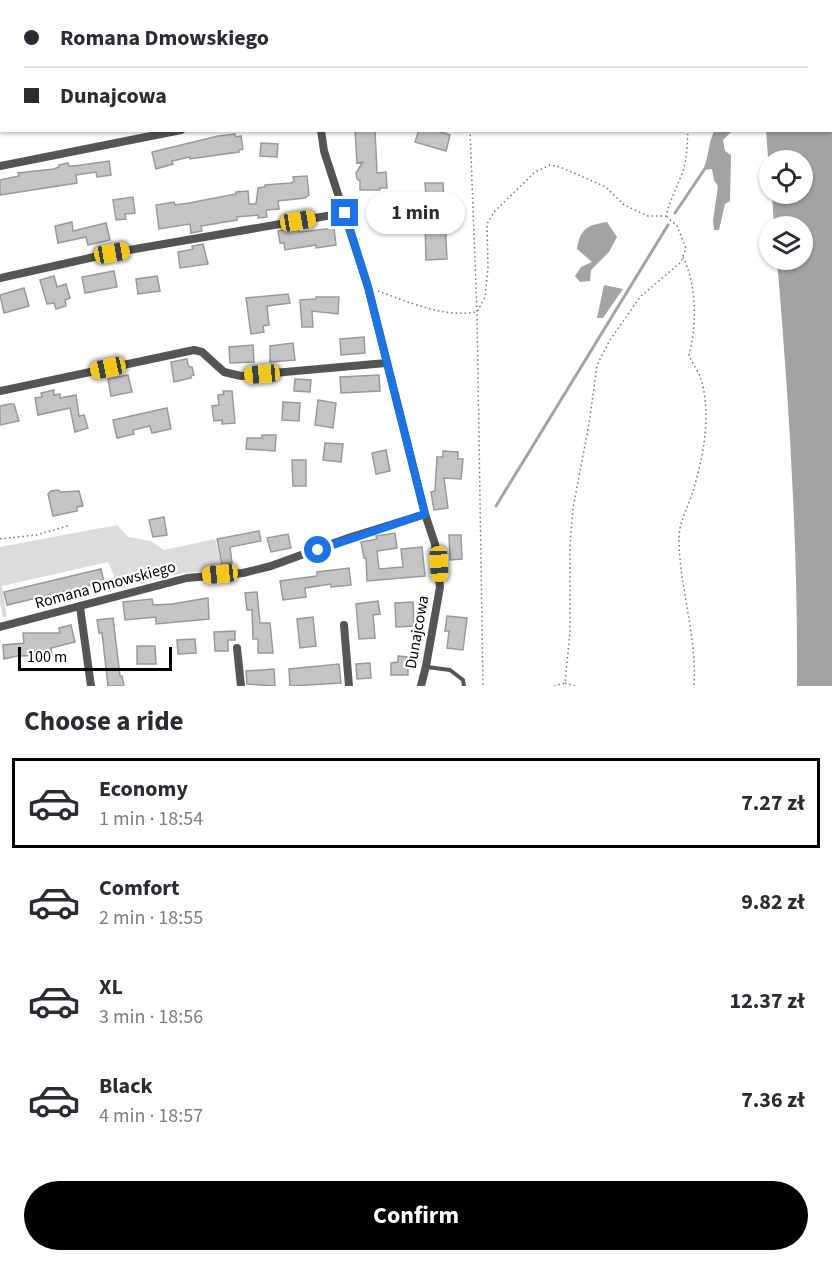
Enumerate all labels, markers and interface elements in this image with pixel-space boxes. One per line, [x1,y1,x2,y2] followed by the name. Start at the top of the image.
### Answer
[60,22,269,54] text: Romana Dmowskiego
[60,80,167,112] text: Dunajcowa
[759,150,813,270] map controls
[759,150,813,204] button: locate
[366,192,465,234] callout: 1 min
[331,199,358,226] route end
[391,199,440,227] text: 1 min
[279,209,317,233] car
[759,216,813,270] button: layers
[93,241,131,265] car
[89,355,127,381] car
[243,363,281,385] car
[304,536,331,563] route start
[429,546,449,582] car
[32,556,178,614] street label: Romana Dmowskiego
[201,563,239,585] car
[400,594,434,671] street label: Dunajcowa
[18,644,172,672] scale bar
[27,646,67,668] text: 100 m
[24,702,184,741] text: Choose a ride
[99,773,188,805] text: Economy
[27,776,81,830] icon: car
[741,787,805,819] text: 7.27 zł
[99,805,203,833] text: 1 min · 18:54
[99,872,180,904] text: Comfort
[27,875,81,929] icon: car
[741,886,805,918] text: 9.82 zł
[99,904,203,932] text: 2 min · 18:55
[99,971,123,1003] text: XL
[27,974,81,1028] icon: car
[730,985,805,1017] text: 12.37 zł
[99,1003,203,1031] text: 3 min · 18:56
[99,1070,153,1102] text: Black
[27,1073,81,1127] icon: car
[741,1084,805,1116] text: 7.36 zł
[99,1102,203,1130] text: 4 min · 18:57
[24,1181,808,1250] button: Confirm

